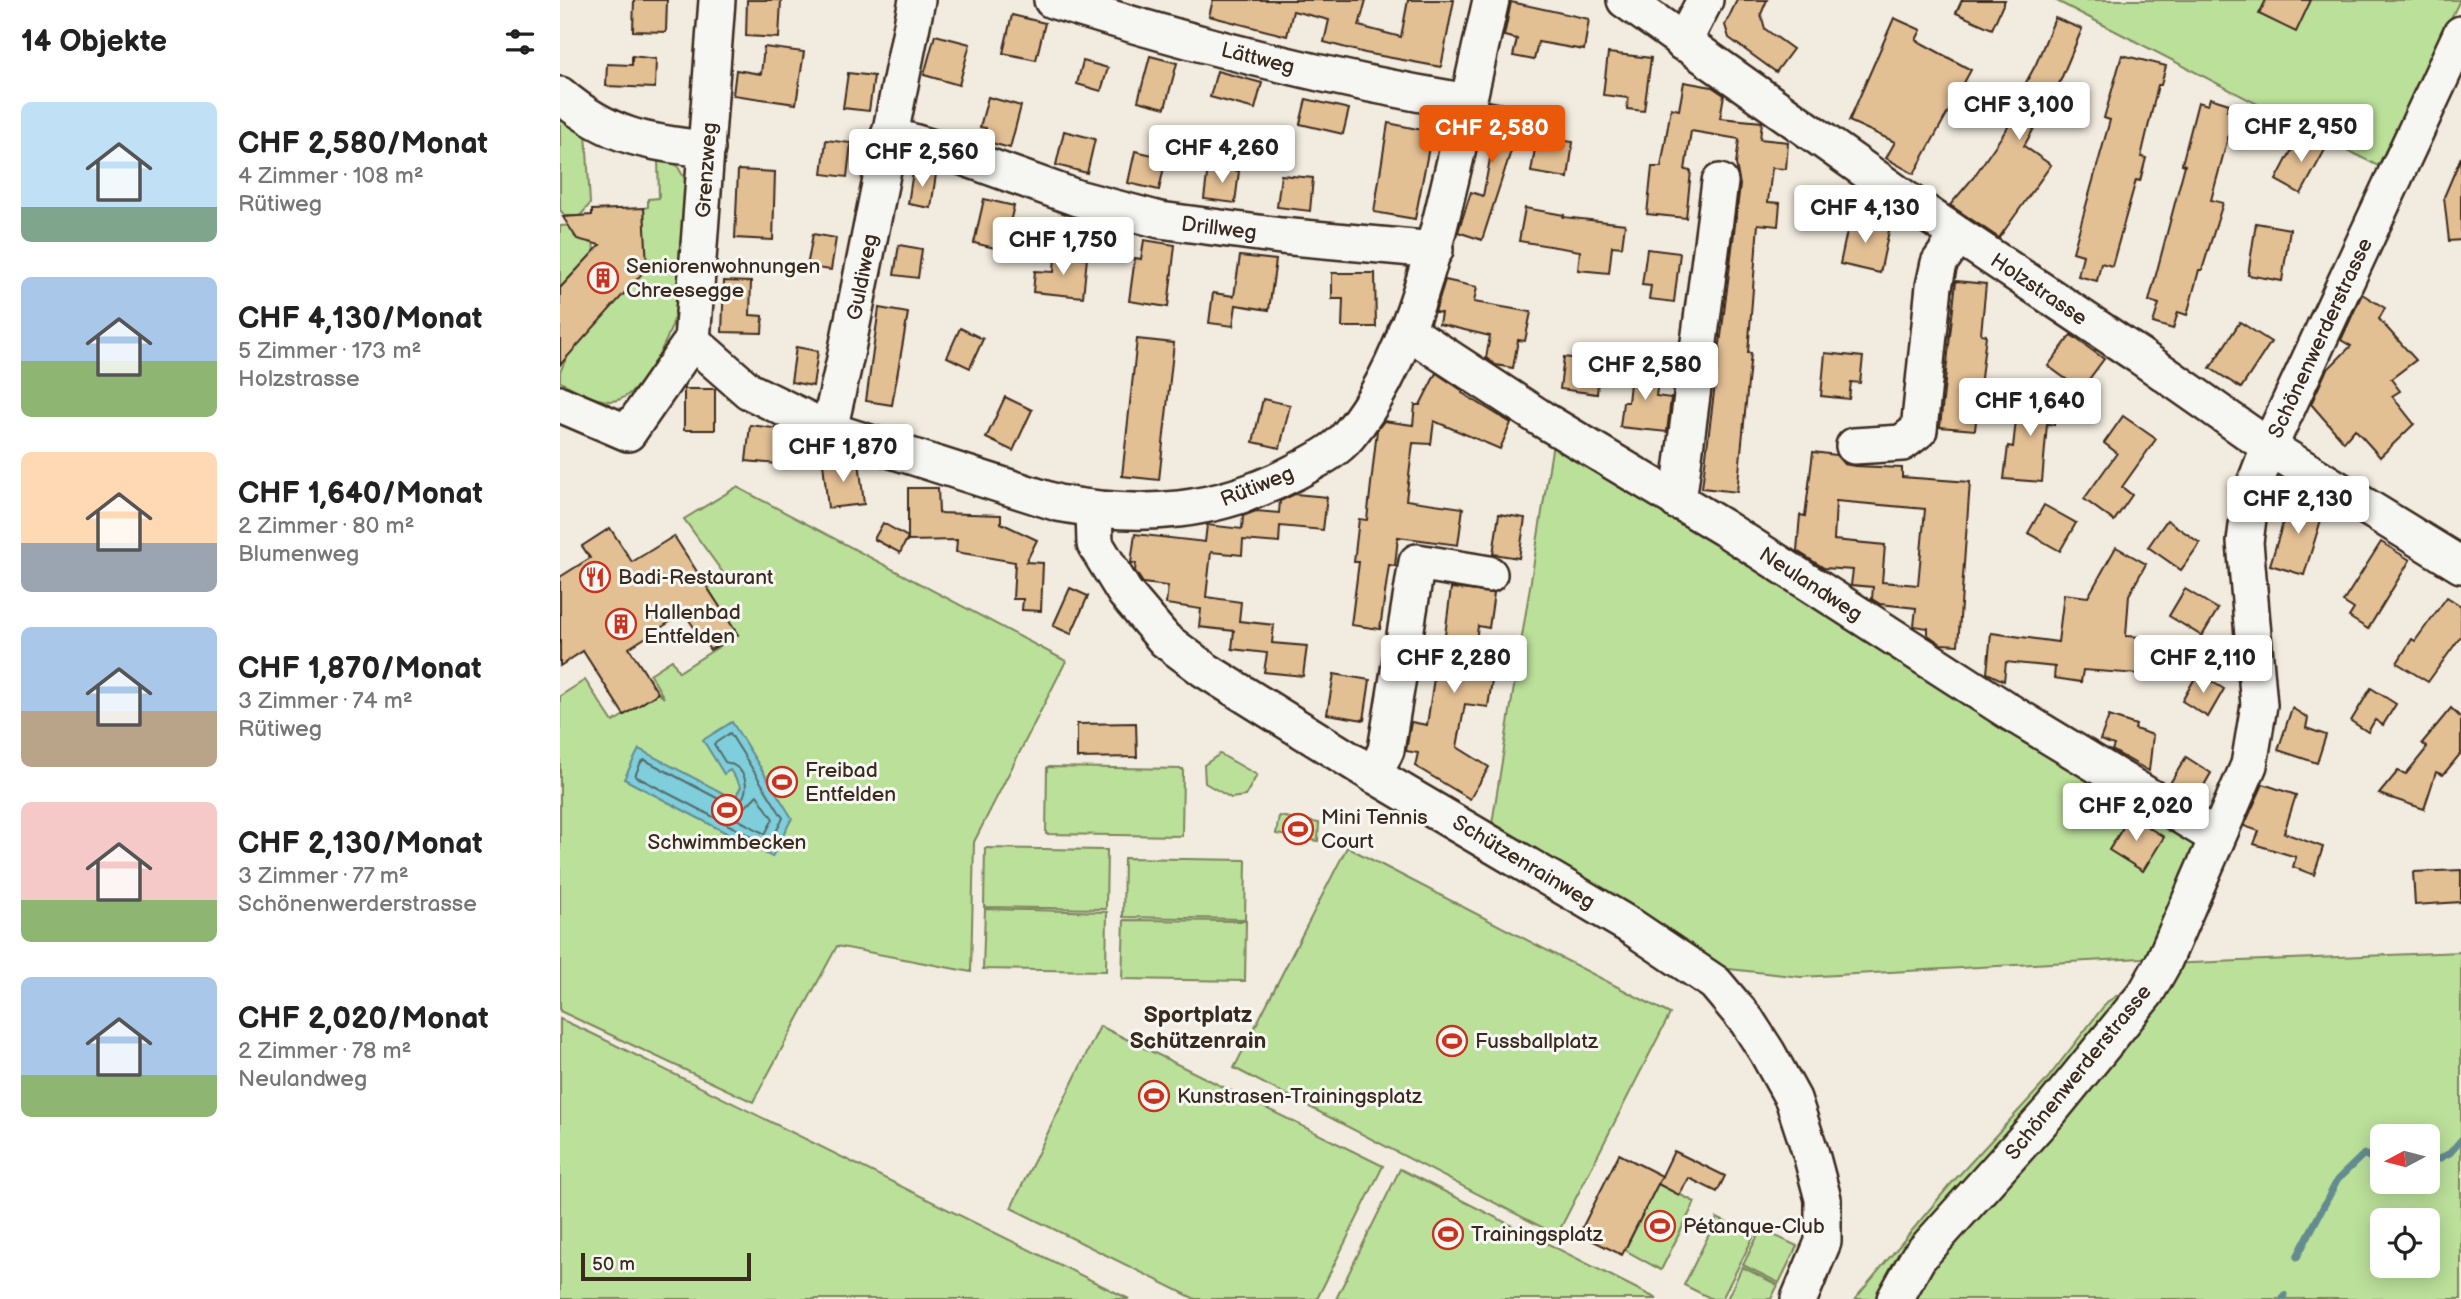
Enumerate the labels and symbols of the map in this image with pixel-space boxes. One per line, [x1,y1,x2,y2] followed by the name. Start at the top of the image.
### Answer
[1219,37,1297,80] street label: Lättweg
[1939,82,2099,142] pin: CHF 3,100
[2221,104,2381,164] pin: CHF 2,950
[1412,106,1572,165] pin: CHF 2,580
[691,121,722,219] street label: Grenzweg
[1142,125,1302,185] pin: CHF 4,260
[842,130,1002,189] pin: CHF 2,560
[1785,186,1945,245] pin: CHF 4,130
[1180,211,1258,246] street label: Drillweg
[983,218,1143,277] pin: CHF 1,750
[842,232,883,322] street label: Guldiweg
[2263,234,2378,442] street label: Schönenwerderstrasse
[1986,248,2092,331] street label: Holzstrasse
[626,254,820,303] place label: Seniorenwohnungen Chreesegge
[586,261,620,295] building icon: Seniorenwohnungen Chreesegge
[1565,342,1725,402] pin: CHF 2,580
[1950,378,2110,438] pin: CHF 1,640
[763,424,923,484] pin: CHF 1,870
[1217,461,1297,512] street label: Rütiweg
[2218,476,2378,536] pin: CHF 2,130
[1754,542,1867,627] street label: Neulandweg
[578,560,612,594] restaurant icon: Badi-Restaurant
[618,565,774,590] place label: Badi-Restaurant
[644,600,741,649] place label: Hallenbad Entfelden
[604,607,638,641] building icon: Hallenbad Entfelden
[1374,636,1534,695] pin: CHF 2,280
[2123,636,2283,695] pin: CHF 2,110
[805,758,896,807] place label: Freibad Entfelden
[765,765,799,799] sports icon: Freibad Entfelden
[2056,784,2216,843] pin: CHF 2,020
[710,793,744,827] sports icon: Schwimmbecken
[1321,805,1428,854] place label: Mini Tennis Court
[1448,810,1600,915] street label: Schützenrainweg
[1281,812,1315,846] sports icon: Mini Tennis Court
[648,830,806,855] place label: Schwimmbecken
[2000,980,2157,1165] street label: Schönenwerderstrasse
[1130,1001,1266,1055] district label: Sportplatz Schützenrain
[1435,1024,1469,1058] sports icon: Fussballplatz
[1475,1029,1599,1054] place label: Fussballplatz
[1137,1079,1171,1113] sports icon: Kunstrasen-Trainingsplatz
[1177,1084,1423,1109] place label: Kunstrasen-Trainingsplatz
[2370,1124,2440,1194] north arrow
[1643,1209,1677,1243] sports icon: Pétanque-Club
[1683,1214,1825,1239] place label: Pétanque-Club
[1431,1217,1465,1251] sports icon: Trainingsplatz
[1471,1222,1604,1247] place label: Trainingsplatz
[581,1250,751,1282] scale bar

